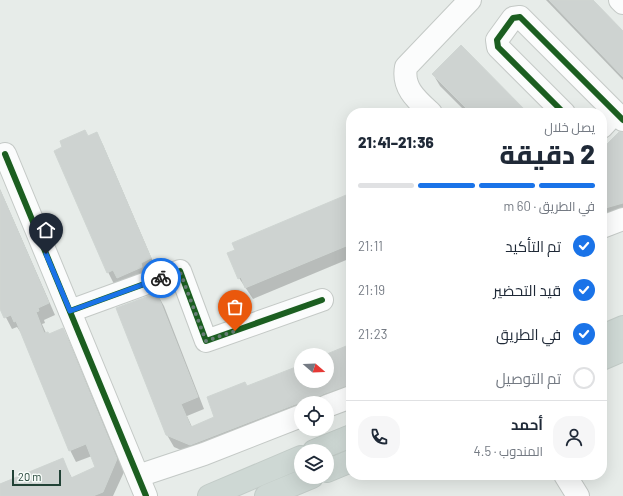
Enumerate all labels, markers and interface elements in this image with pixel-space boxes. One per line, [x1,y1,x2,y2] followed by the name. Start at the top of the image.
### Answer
[544,119,595,135] text: يصل خلال
[358,133,434,151] text: 21:36–21:41
[500,138,595,169] text: 2 دقيقة
[503,198,595,214] text: في الطريق · 60 m
[29,213,63,254] pin
[35,219,57,241] icon: home
[573,235,595,257] icon: check
[505,237,561,255] text: تم التأكيد
[358,238,383,254] text: 21:11
[141,258,181,298] courier
[150,267,172,289] icon: bike
[573,279,595,301] icon: check
[493,281,561,299] text: قيد التحضير
[358,282,385,298] text: 21:19
[218,290,252,331] pin
[224,296,246,318] icon: bag
[573,323,595,345] icon: check
[496,325,561,343] text: في الطريق
[358,326,387,342] text: 21:23
[294,348,334,388] north arrow
[294,348,334,484] map controls
[496,369,561,387] text: تم التوصيل
[294,396,334,436] button: locate
[511,415,543,433] text: أحمد
[358,416,400,458] button: phone
[553,416,595,458] button: person
[474,443,543,459] text: المندوب · 4.5
[294,444,334,484] button: layers
[12,468,61,487] scale bar
[18,470,41,483] text: 20 m

